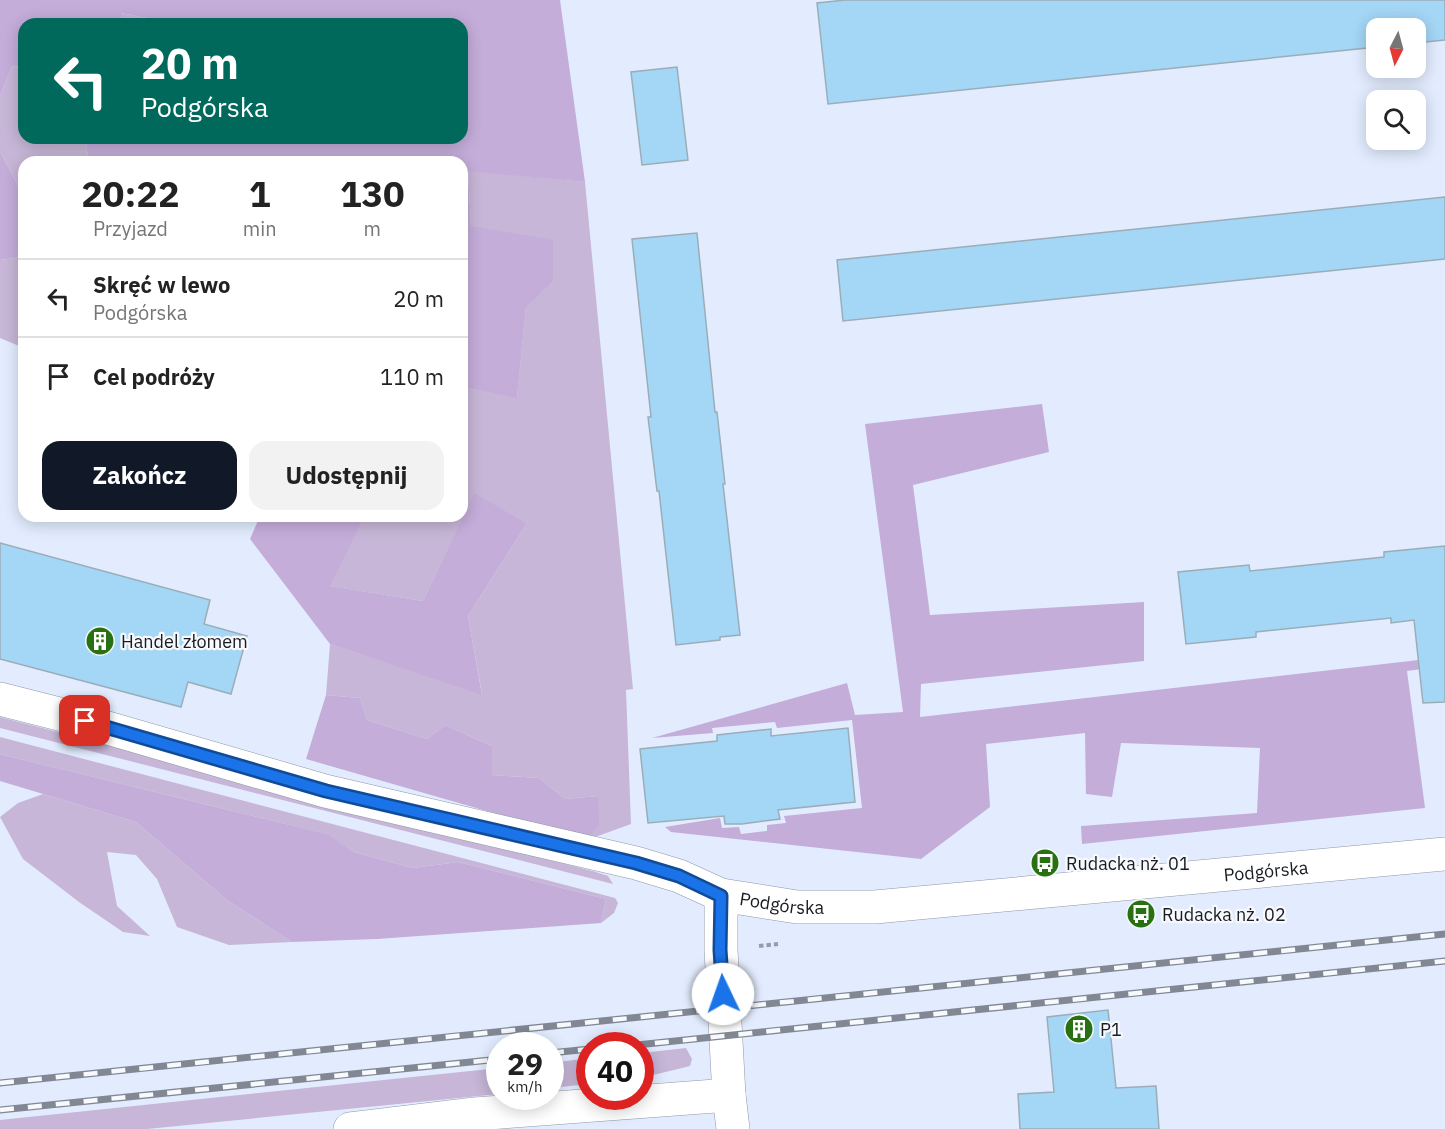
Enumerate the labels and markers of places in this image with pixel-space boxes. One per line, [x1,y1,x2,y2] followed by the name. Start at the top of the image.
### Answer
[84,625,116,657] building icon: Handel złomem
[121,630,248,653] place label: Handel złomem
[59,695,110,746] pin
[1029,847,1061,879] bus stop icon: Rudacka nż. 01
[1066,852,1190,875] place label: Rudacka nż. 01
[1125,898,1157,930] bus stop icon: Rudacka nż. 02
[1162,903,1286,926] place label: Rudacka nż. 02
[1063,1013,1095,1045] building icon: P1
[1100,1018,1122,1041] place label: P1

